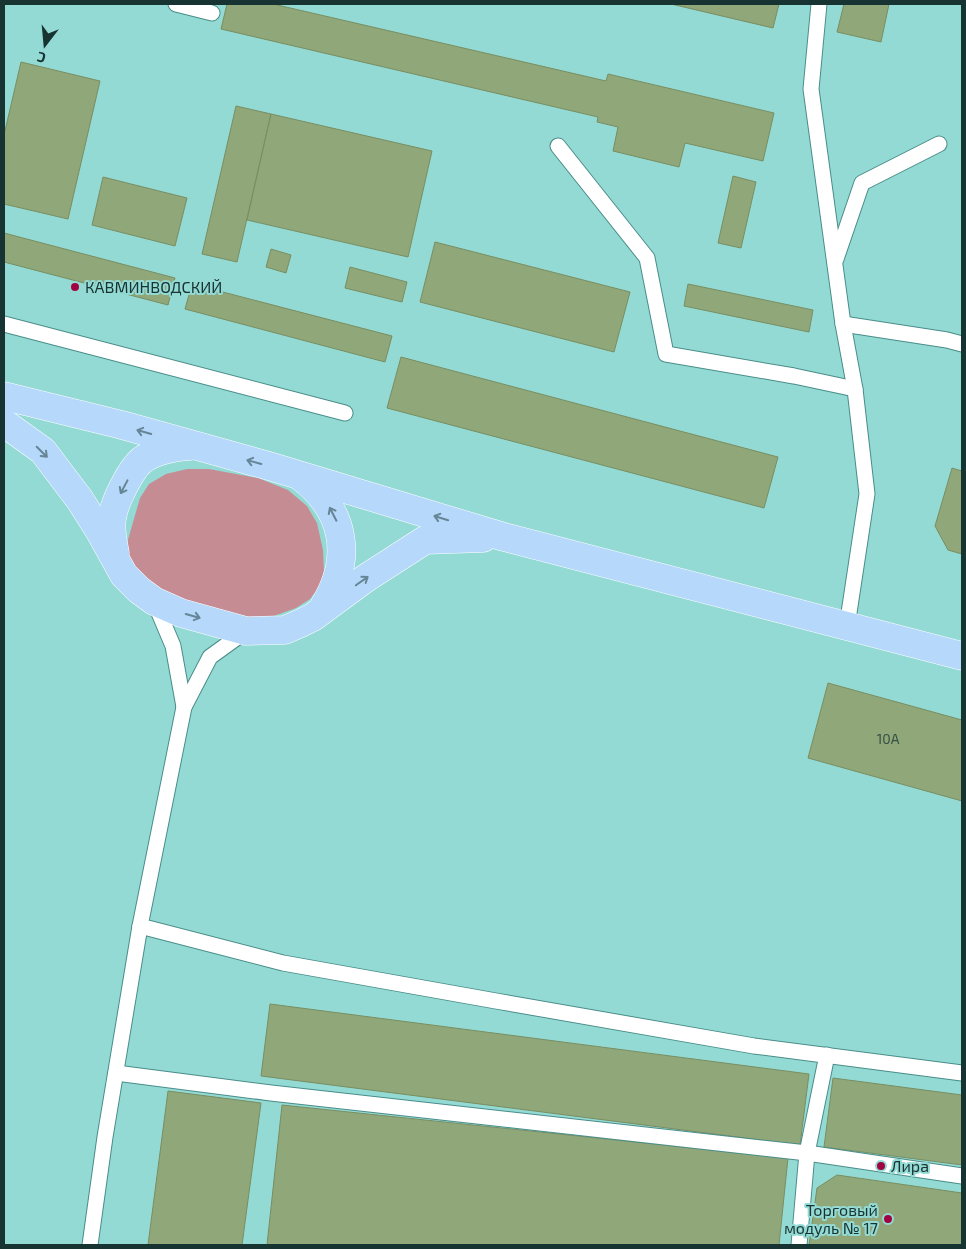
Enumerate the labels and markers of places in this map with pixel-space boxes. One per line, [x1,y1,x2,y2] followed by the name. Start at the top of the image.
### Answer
[85,277,222,296] place label: КАВМИНВОДСКИЙ
[69,281,81,293] marker: КАВМИНВОДСКИЙ
[891,1156,929,1175] place label: Лира
[875,1160,887,1172] marker: Лира
[784,1200,878,1238] place label: Торговый модуль № 17
[882,1213,894,1225] marker: Торговый модуль № 17

